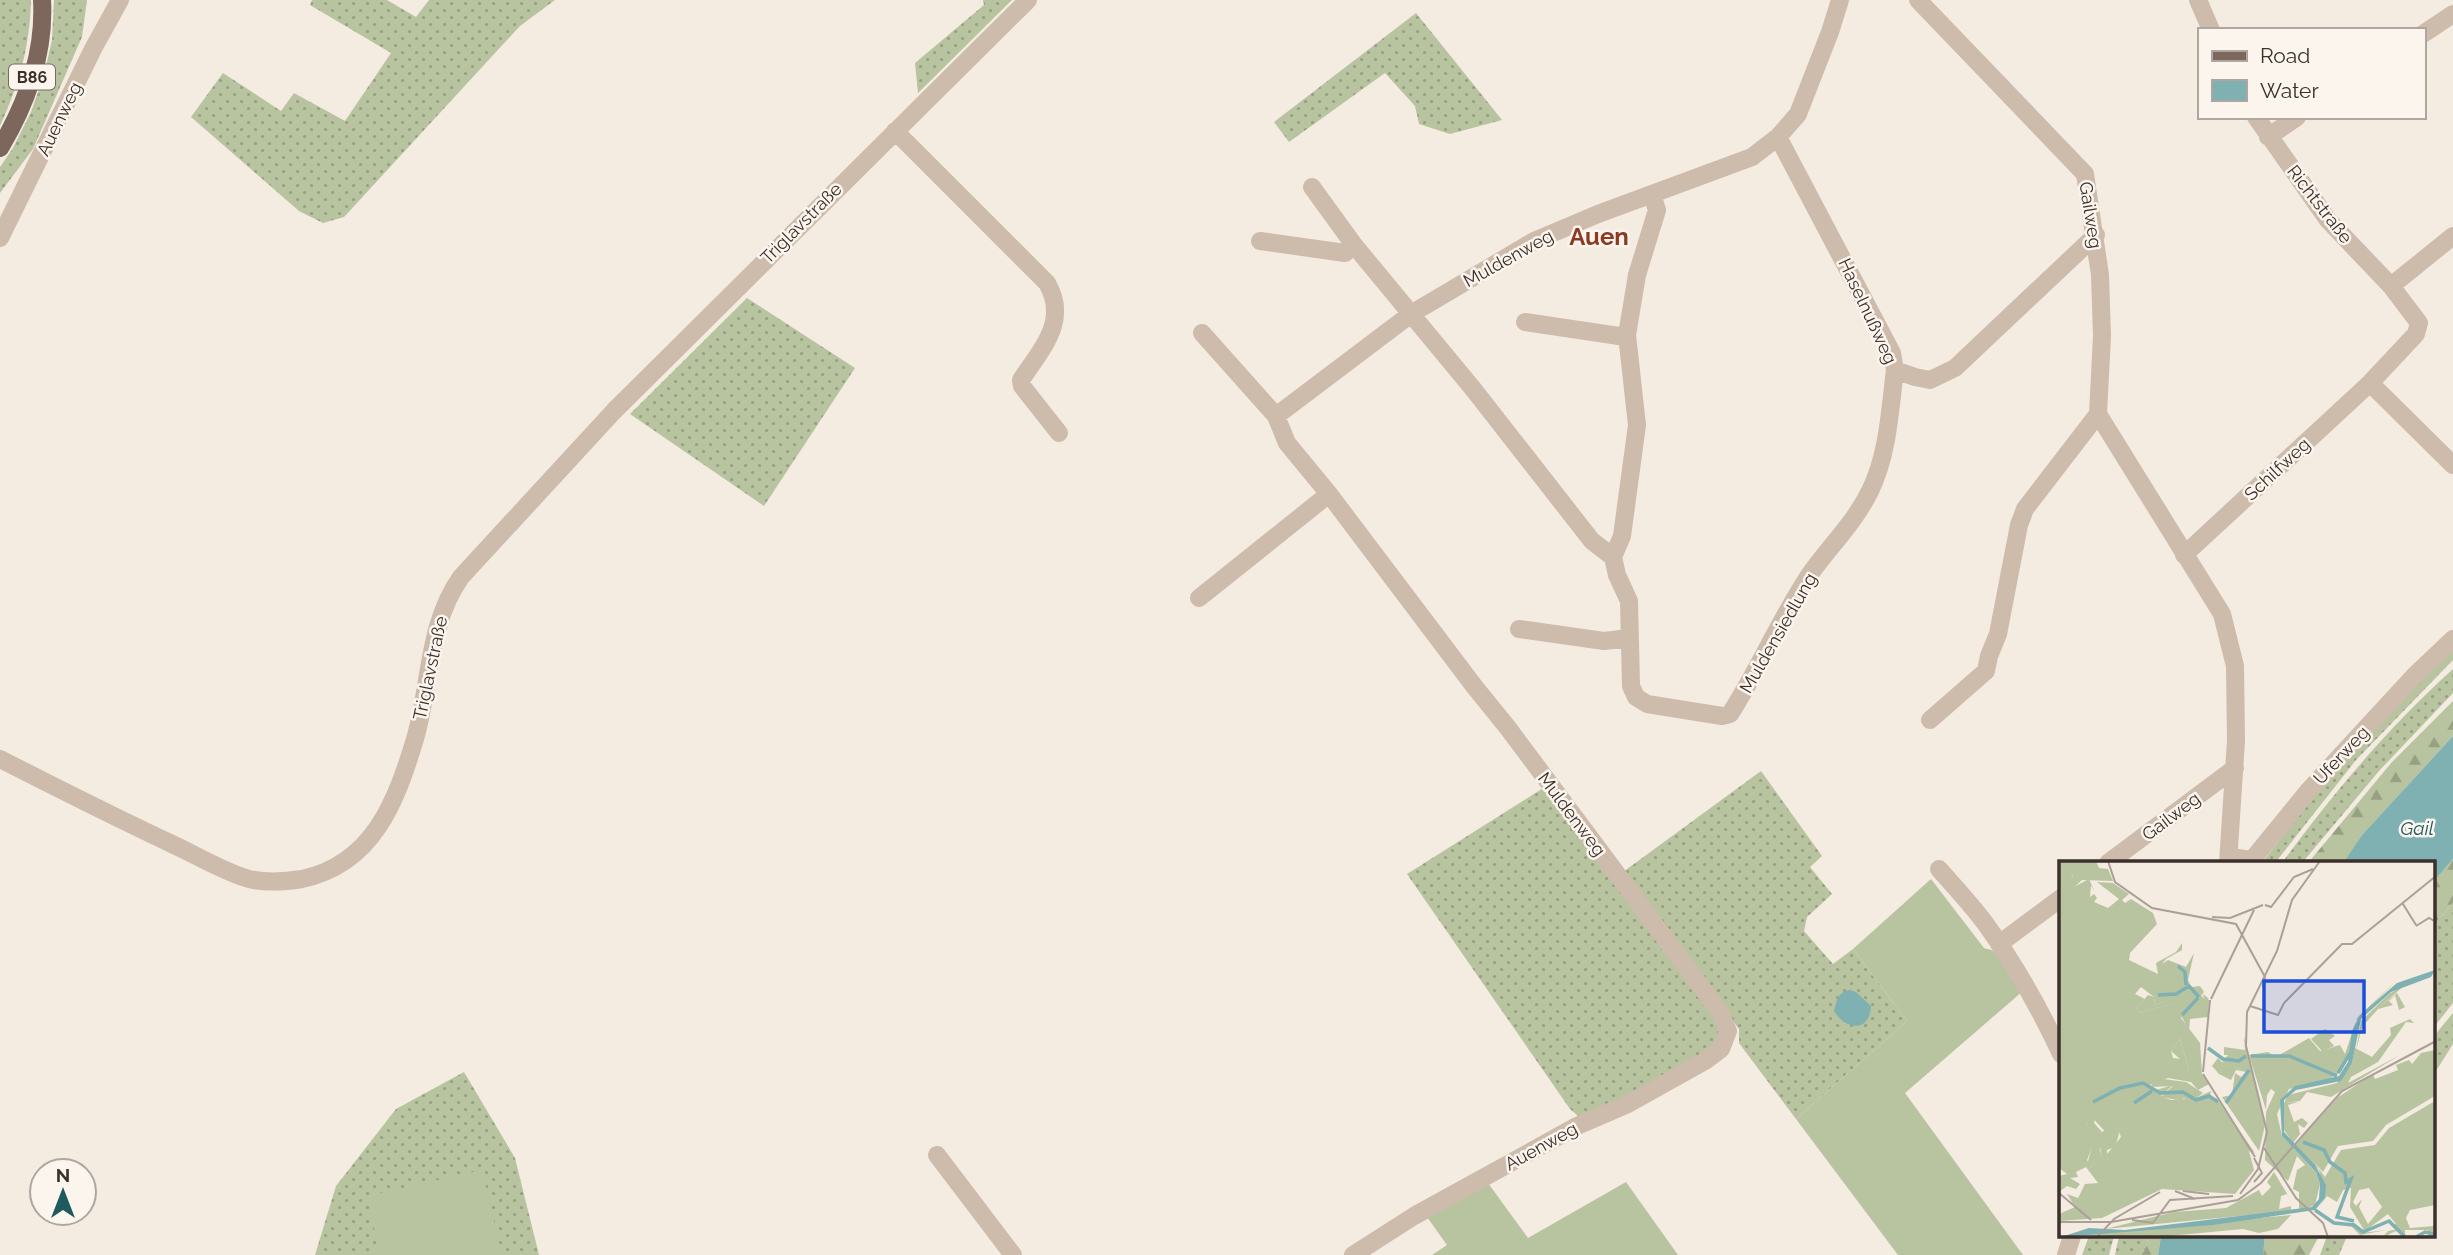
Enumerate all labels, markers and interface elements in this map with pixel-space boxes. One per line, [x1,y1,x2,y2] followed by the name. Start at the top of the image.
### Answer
[2198,28,2425,119] legend
[2260,43,2310,68] text: Road
[9,64,55,90] road number: B86
[2260,78,2319,103] text: Water
[32,79,86,159] street label: Auenweg
[2283,161,2357,248] street label: Richtstraße
[756,178,846,268] street label: Triglavstraße
[2075,180,2107,250] street label: Gailweg
[1569,222,1629,251] district label: Auen
[1459,225,1557,291] street label: Muldenweg
[1834,255,1902,367] street label: Haselnußweg
[2240,433,2314,505] street label: Schilfweg
[1735,569,1821,697] street label: Muldensiedlung
[409,614,451,722] street label: Triglavstraße
[2309,721,2373,789] street label: Uferweg
[1534,768,1610,860] street label: Muldenweg
[2138,787,2204,845] street label: Gailweg
[2400,817,2434,839] water label: Gail
[2059,861,2436,1238] inset map
[1501,1118,1581,1174] street label: Auenweg
[28,1157,98,1227] north arrow
[56,1164,70,1186] text: N

